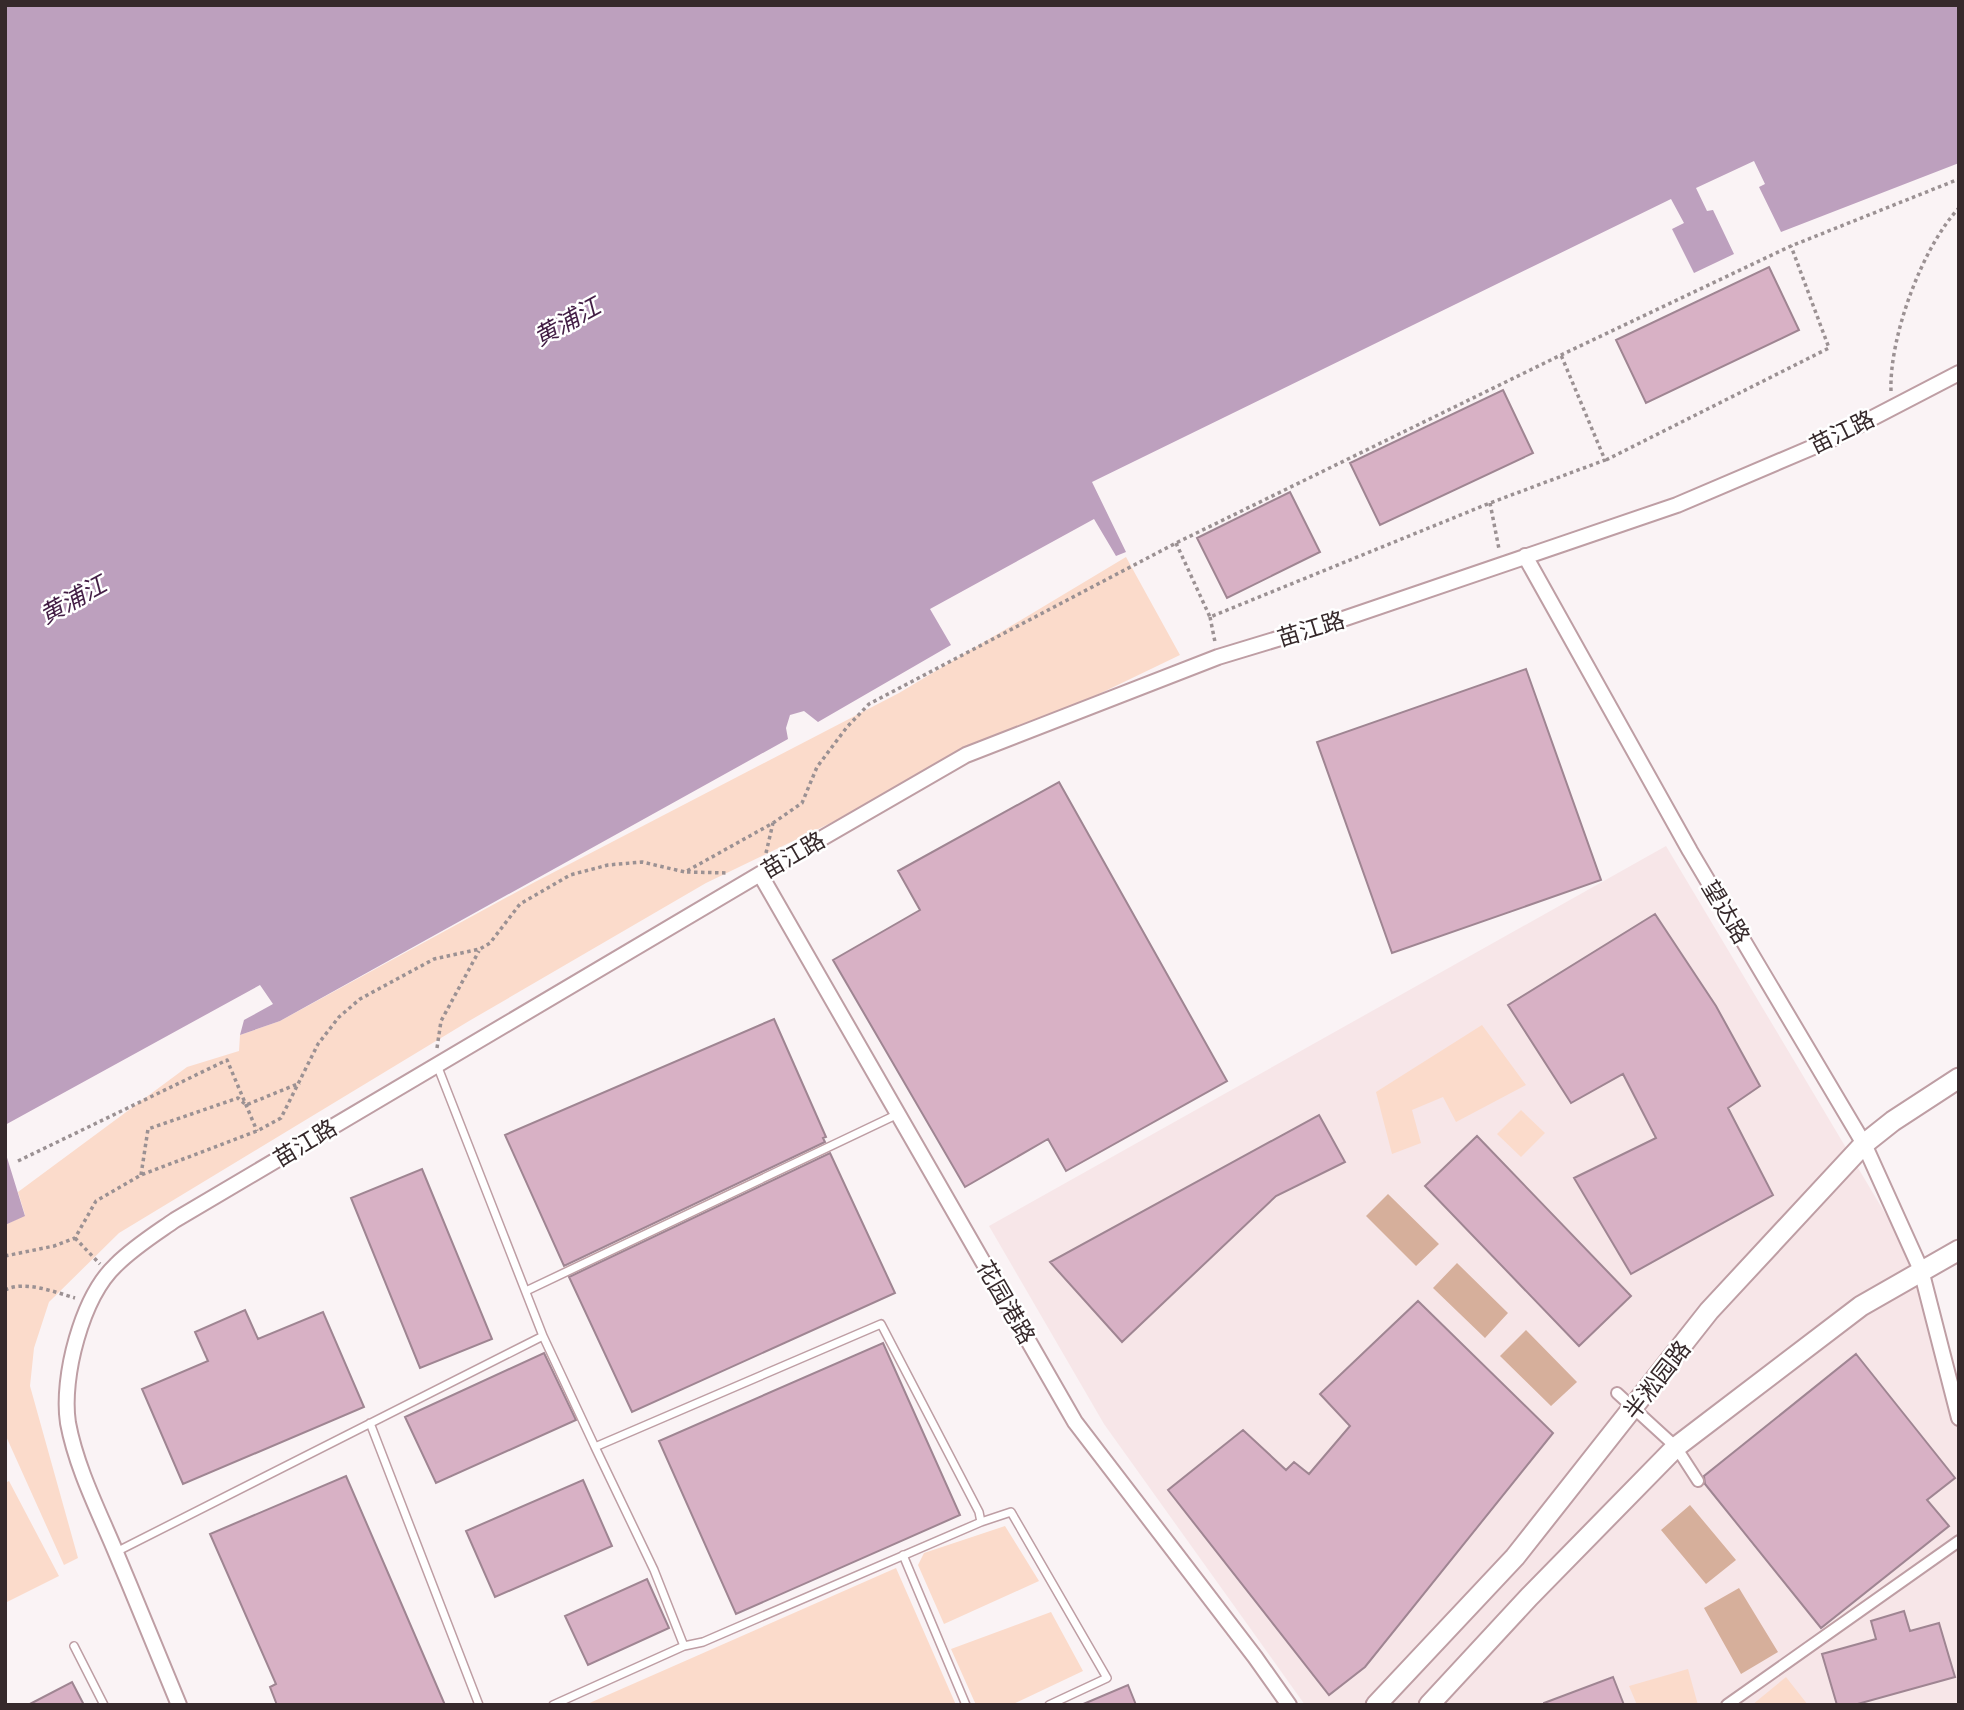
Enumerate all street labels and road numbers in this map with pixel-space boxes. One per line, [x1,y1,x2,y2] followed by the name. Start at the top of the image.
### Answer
[1804,403,1879,459] street label: 苗江路
[1274,605,1348,652] street label: 苗江路
[756,825,829,884] street label: 苗江路
[1697,875,1757,948] street label: 望达路
[268,1112,341,1172] street label: 苗江路
[972,1255,1042,1348] street label: 花园港路
[1617,1335,1696,1424] street label: 半淞园路

